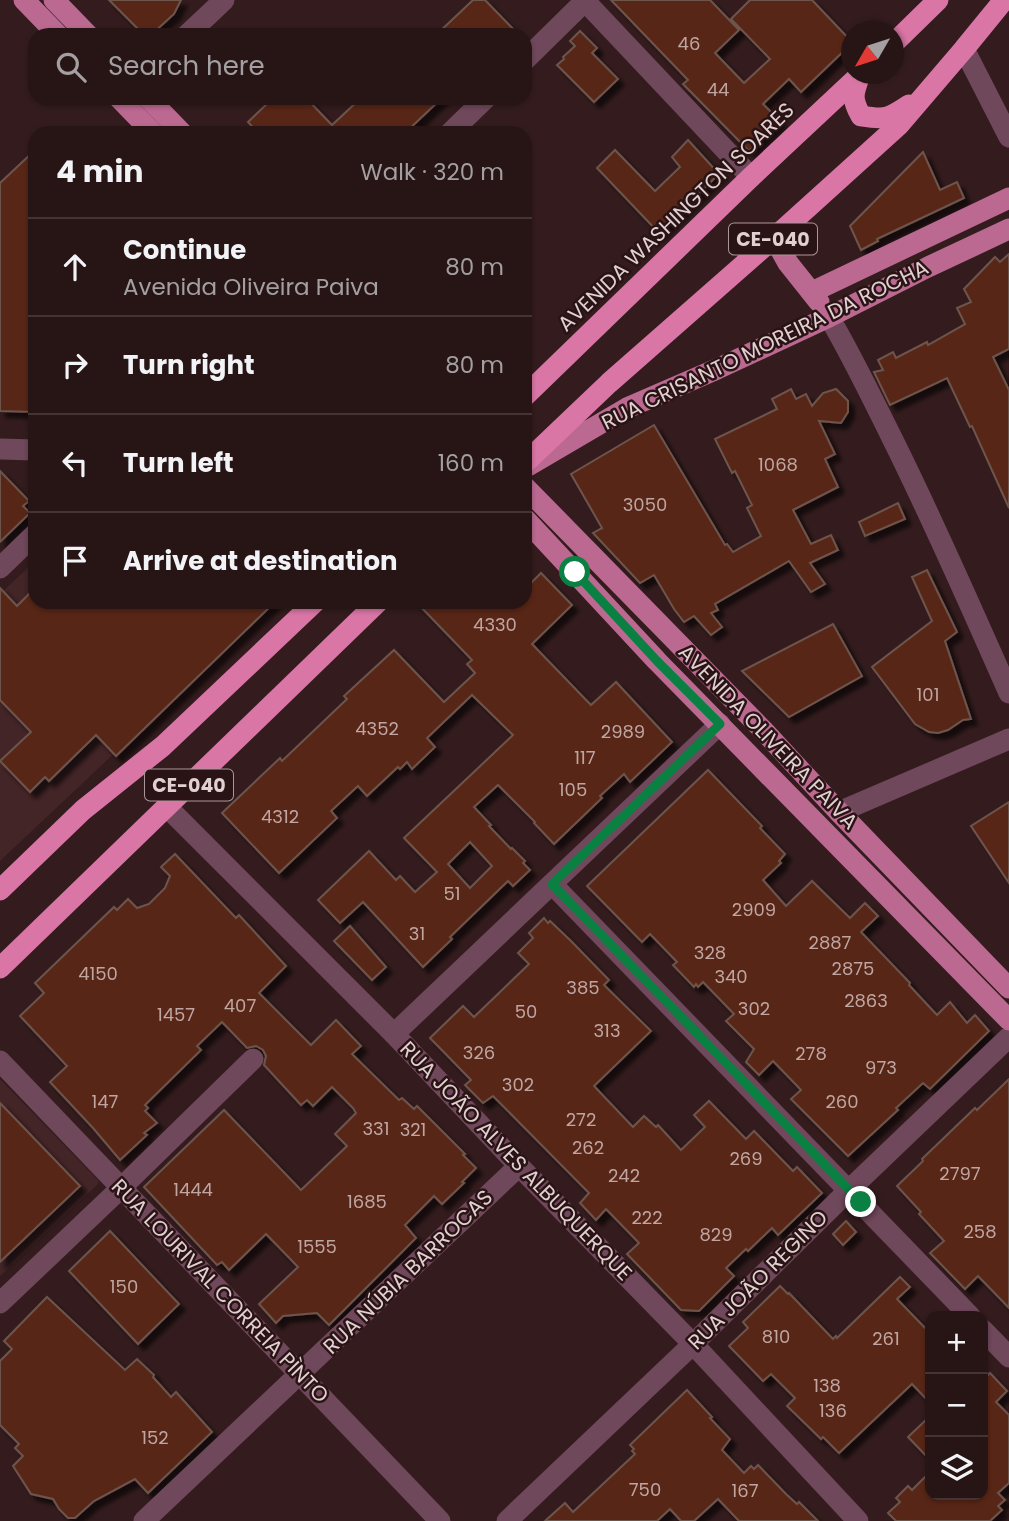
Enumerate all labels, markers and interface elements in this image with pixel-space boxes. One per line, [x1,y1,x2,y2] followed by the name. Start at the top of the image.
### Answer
[841,21,904,84] north arrow
[28,28,532,105] search box
[678,31,700,56] house number: 46
[52,48,90,86] icon: search
[108,48,265,84] text: Search here
[707,77,729,102] house number: 44
[551,96,800,338] street label: AVENIDA WASHINGTON SOARES
[56,150,144,193] text: 4 min
[360,156,504,188] text: Walk · 320 m
[729,224,817,255] road number: CE-040
[123,232,246,268] text: Continue
[56,248,94,286] icon: ahead
[445,251,504,283] text: 80 m
[597,253,933,437] street label: RUA CRISANTO MOREIRA DA ROCHA
[123,271,379,303] text: Avenida Oliveira Paiva
[56,346,94,384] icon: right
[123,347,255,383] text: Turn right
[445,349,504,381] text: 80 m
[56,444,94,482] icon: left
[123,445,234,481] text: Turn left
[438,447,504,479] text: 160 m
[758,452,798,477] house number: 1068
[623,492,667,517] house number: 3050
[56,542,94,580] icon: arrive
[123,543,398,579] text: Arrive at destination
[559,556,590,587] route start
[473,612,517,637] house number: 4330
[672,638,865,836] street label: AVENIDA OLIVEIRA PAIVA
[917,682,939,707] house number: 101
[355,716,399,741] house number: 4352
[601,719,645,744] house number: 2989
[574,745,596,770] house number: 117
[145,770,233,800] road number: CE-040
[559,777,587,802] house number: 105
[261,804,299,829] house number: 4312
[443,881,461,906] house number: 51
[732,897,776,922] house number: 2909
[409,921,425,946] house number: 31
[809,930,852,955] house number: 2887
[694,940,726,965] house number: 328
[832,956,874,981] house number: 2875
[78,961,118,986] house number: 4150
[714,964,748,989] house number: 340
[566,975,600,1000] house number: 385
[844,988,888,1013] house number: 2863
[224,993,256,1018] house number: 407
[738,996,770,1021] house number: 302
[515,999,537,1024] house number: 50
[157,1002,195,1027] house number: 1457
[594,1018,620,1043] house number: 313
[394,1034,639,1287] street label: RUA JOÃO ALVES ALBUQUERQUE
[463,1040,495,1065] house number: 326
[795,1041,827,1066] house number: 278
[865,1055,897,1080] house number: 973
[502,1072,534,1097] house number: 302
[92,1089,119,1114] house number: 147
[825,1089,859,1114] house number: 260
[566,1107,596,1132] house number: 272
[363,1116,389,1141] house number: 331
[400,1117,426,1142] house number: 321
[572,1135,604,1160] house number: 262
[729,1146,763,1171] house number: 269
[939,1161,981,1186] house number: 2797
[608,1163,640,1188] house number: 242
[105,1172,335,1409] street label: RUA LOURIVAL CORREIA PÌNTO
[173,1177,213,1202] house number: 1444
[317,1183,499,1360] street label: RUA NÚBIA BARROCAS
[845,1186,876,1217] route end
[347,1189,387,1214] house number: 1685
[681,1203,834,1356] street label: RUA JOÃO REGINO
[631,1205,663,1230] house number: 222
[963,1219,997,1244] house number: 258
[699,1222,733,1247] house number: 829
[297,1234,337,1259] house number: 1555
[110,1274,138,1299] house number: 150
[925,1311,988,1500] map controls
[925,1311,988,1374] button: +
[762,1324,790,1349] house number: 810
[872,1326,900,1351] house number: 261
[813,1373,841,1398] house number: 138
[925,1374,988,1437] button: −
[819,1398,847,1423] house number: 136
[141,1425,169,1450] house number: 152
[925,1437,988,1500] button: layers
[629,1477,661,1502] house number: 750
[731,1478,759,1503] house number: 167

